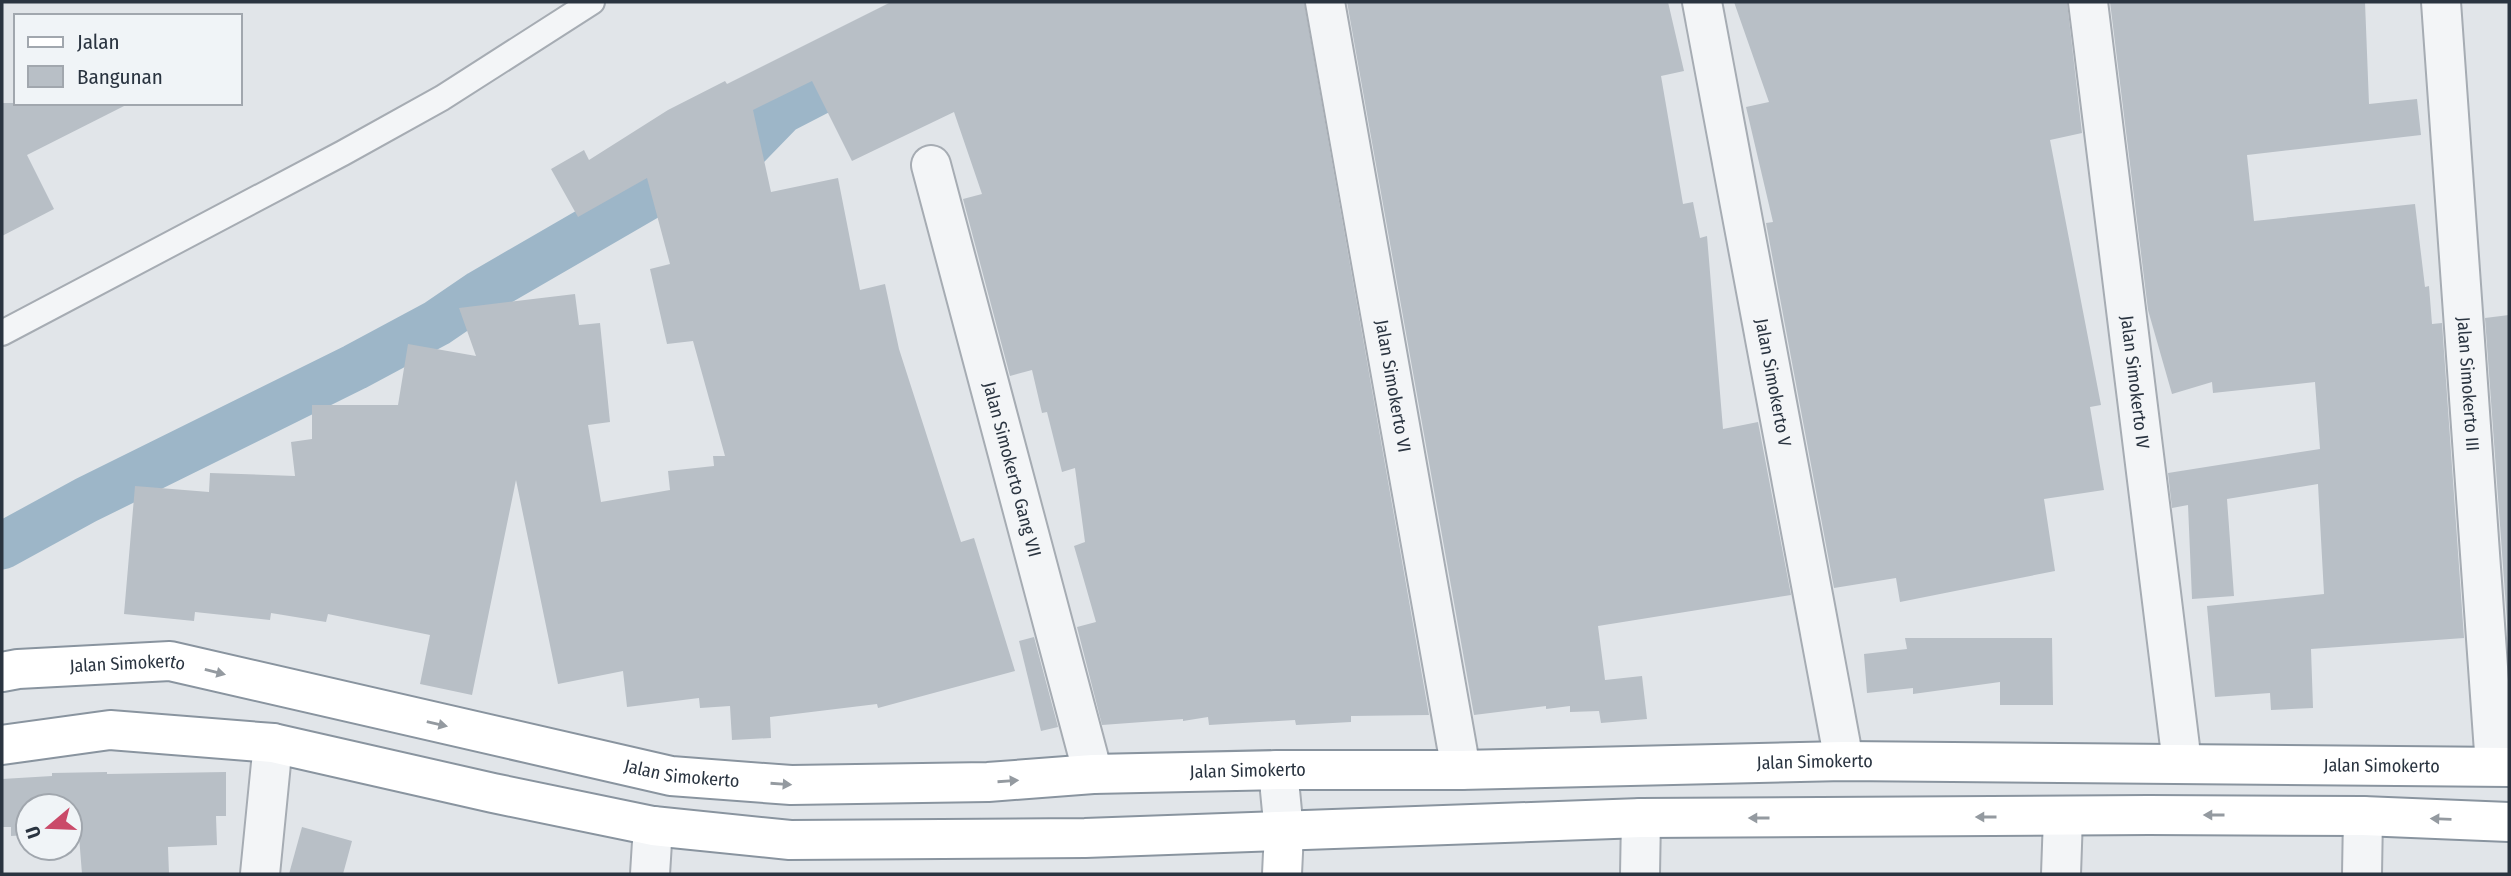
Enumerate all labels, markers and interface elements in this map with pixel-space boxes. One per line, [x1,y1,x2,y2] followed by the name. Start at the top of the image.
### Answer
[14,14,242,105] legend
[77,29,120,55] text: Jalan
[77,64,163,90] text: Bangunan
[2116,314,2154,451] street label: Jalan Simokerto IV
[2452,316,2484,452] street label: Jalan Simokerto III
[1750,317,1796,449] street label: Jalan Simokerto V
[1370,318,1416,454] street label: Jalan Simokerto VI
[978,379,1046,559] street label: Jalan Simokerto Gang VII
[69,650,188,677] street label: Jalan Simokerto
[204,667,226,678] one-way arrow
[426,718,448,729] one-way arrow
[1756,750,1873,774] street label: Jalan Simokerto
[2323,754,2440,777] street label: Jalan Simokerto
[622,755,740,792] street label: Jalan Simokerto
[1189,759,1306,783] street label: Jalan Simokerto
[997,775,1019,786] one-way arrow
[770,779,792,790] one-way arrow
[14,792,84,862] north arrow
[2202,809,2224,821] one-way arrow
[1975,811,1997,823] one-way arrow
[1747,812,1769,824] one-way arrow
[2430,814,2452,825] one-way arrow
[21,823,46,841] text: U

